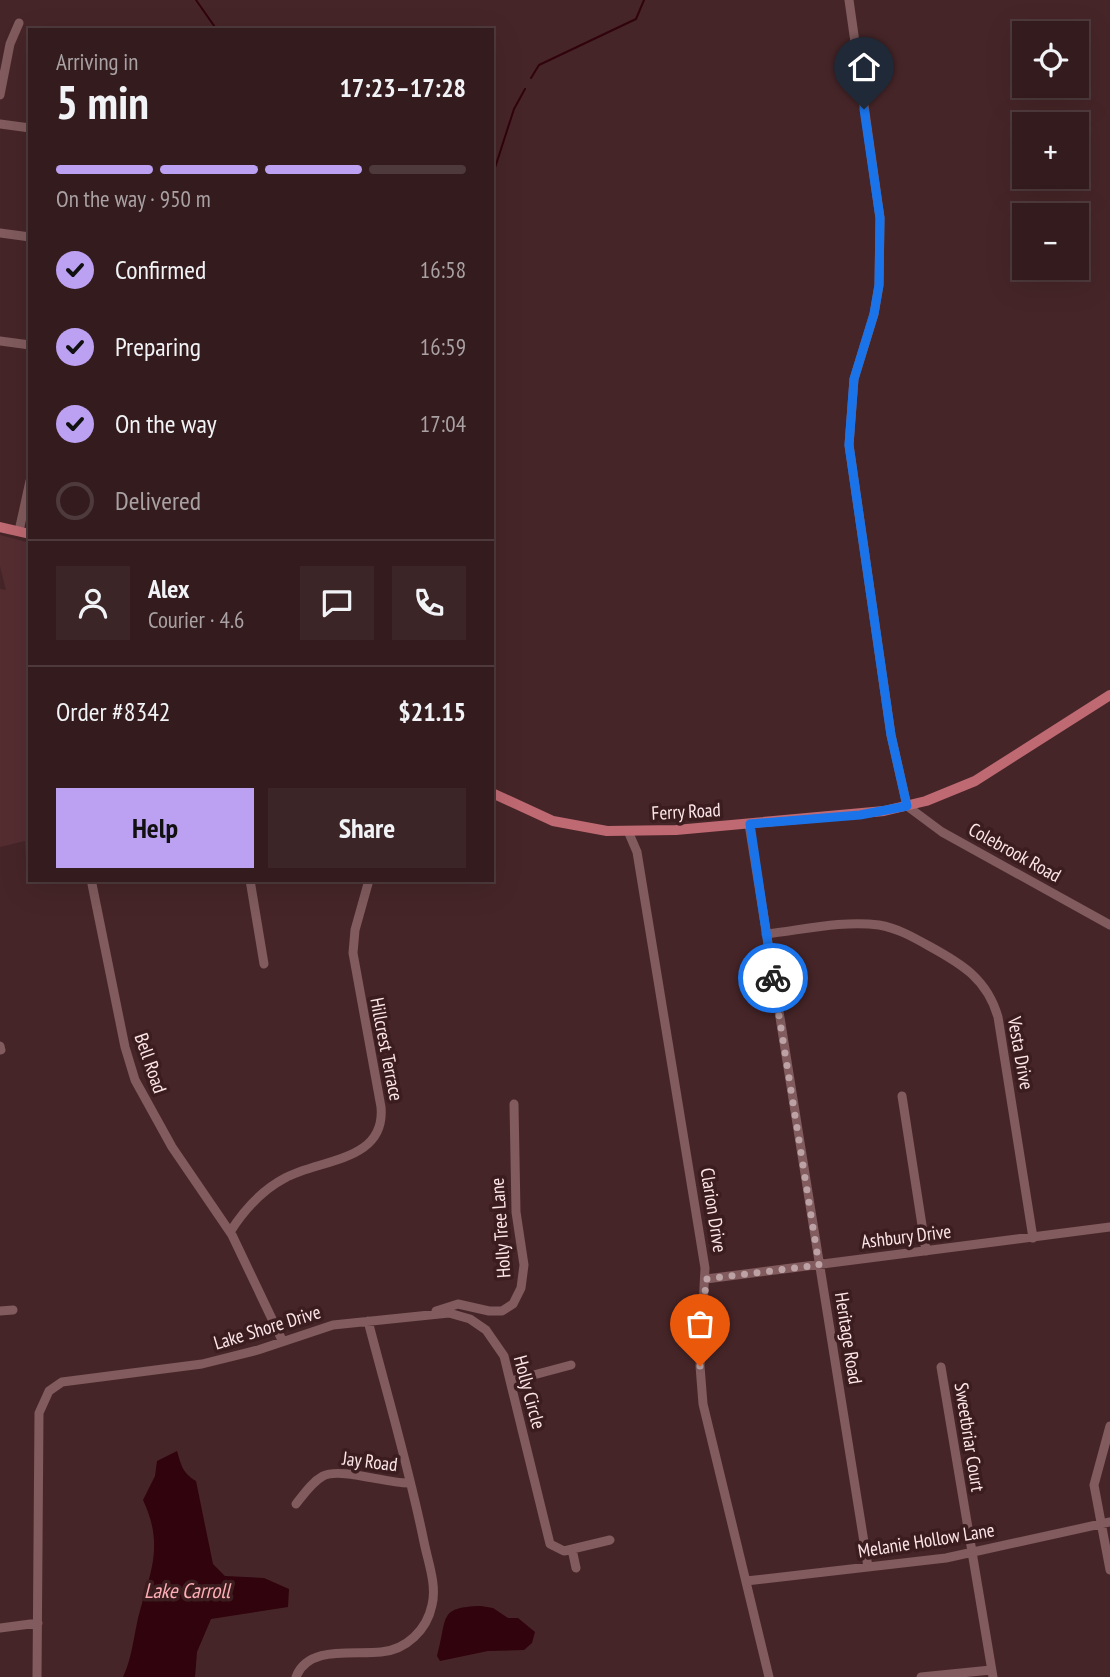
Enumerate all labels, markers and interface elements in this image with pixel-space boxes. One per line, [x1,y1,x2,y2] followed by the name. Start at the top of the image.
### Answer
[1012,21,1089,280] map controls
[1012,21,1089,98] button: locate
[834,37,894,109] pin
[56,47,138,76] text: Arriving in
[845,48,883,86] icon: home
[339,71,466,104] text: 17:23–17:28
[56,72,149,132] text: 5 min
[1012,112,1089,189] button: +
[56,184,211,213] text: On the way · 950 m
[1012,203,1089,280] button: −
[56,251,94,289] icon: check
[115,253,206,286] text: Confirmed
[420,255,466,284] text: 16:58
[56,328,94,366] icon: check
[115,330,201,363] text: Preparing
[420,332,466,361] text: 16:59
[56,405,94,443] icon: check
[115,407,217,440] text: On the way
[420,409,466,438] text: 17:04
[115,484,201,517] text: Delivered
[56,566,130,640] button: person
[300,566,374,640] button: chat
[392,566,466,640] button: phone
[148,572,189,605] text: Alex
[148,605,244,634] text: Courier · 4.6
[56,695,171,728] text: Order #8342
[398,695,466,728] text: $21.15
[56,788,254,868] button: Help
[268,788,466,868] button: Share
[651,797,721,825] street label: Ferry Road
[965,817,1065,887] street label: Colebrook Road
[738,943,808,1013] courier
[754,959,792,997] icon: bike
[365,995,409,1103] street label: Hillcrest Terrace
[1003,1014,1039,1091] street label: Vesta Drive
[130,1030,172,1096] street label: Bell Road
[695,1166,733,1254] street label: Clarion Drive
[485,1177,515,1279] street label: Holly Tree Lane
[860,1219,953,1253] street label: Ashbury Drive
[830,1290,868,1386] street label: Heritage Road
[670,1294,730,1366] pin
[211,1299,324,1355] street label: Lake Shore Drive
[681,1305,719,1343] icon: bag
[509,1353,551,1431] street label: Holly Circle
[950,1381,991,1494] street label: Sweetbriar Court
[340,1446,399,1476] street label: Jay Road
[856,1517,996,1563] street label: Melanie Hollow Lane
[144,1577,232,1604] water label: Lake Carroll

